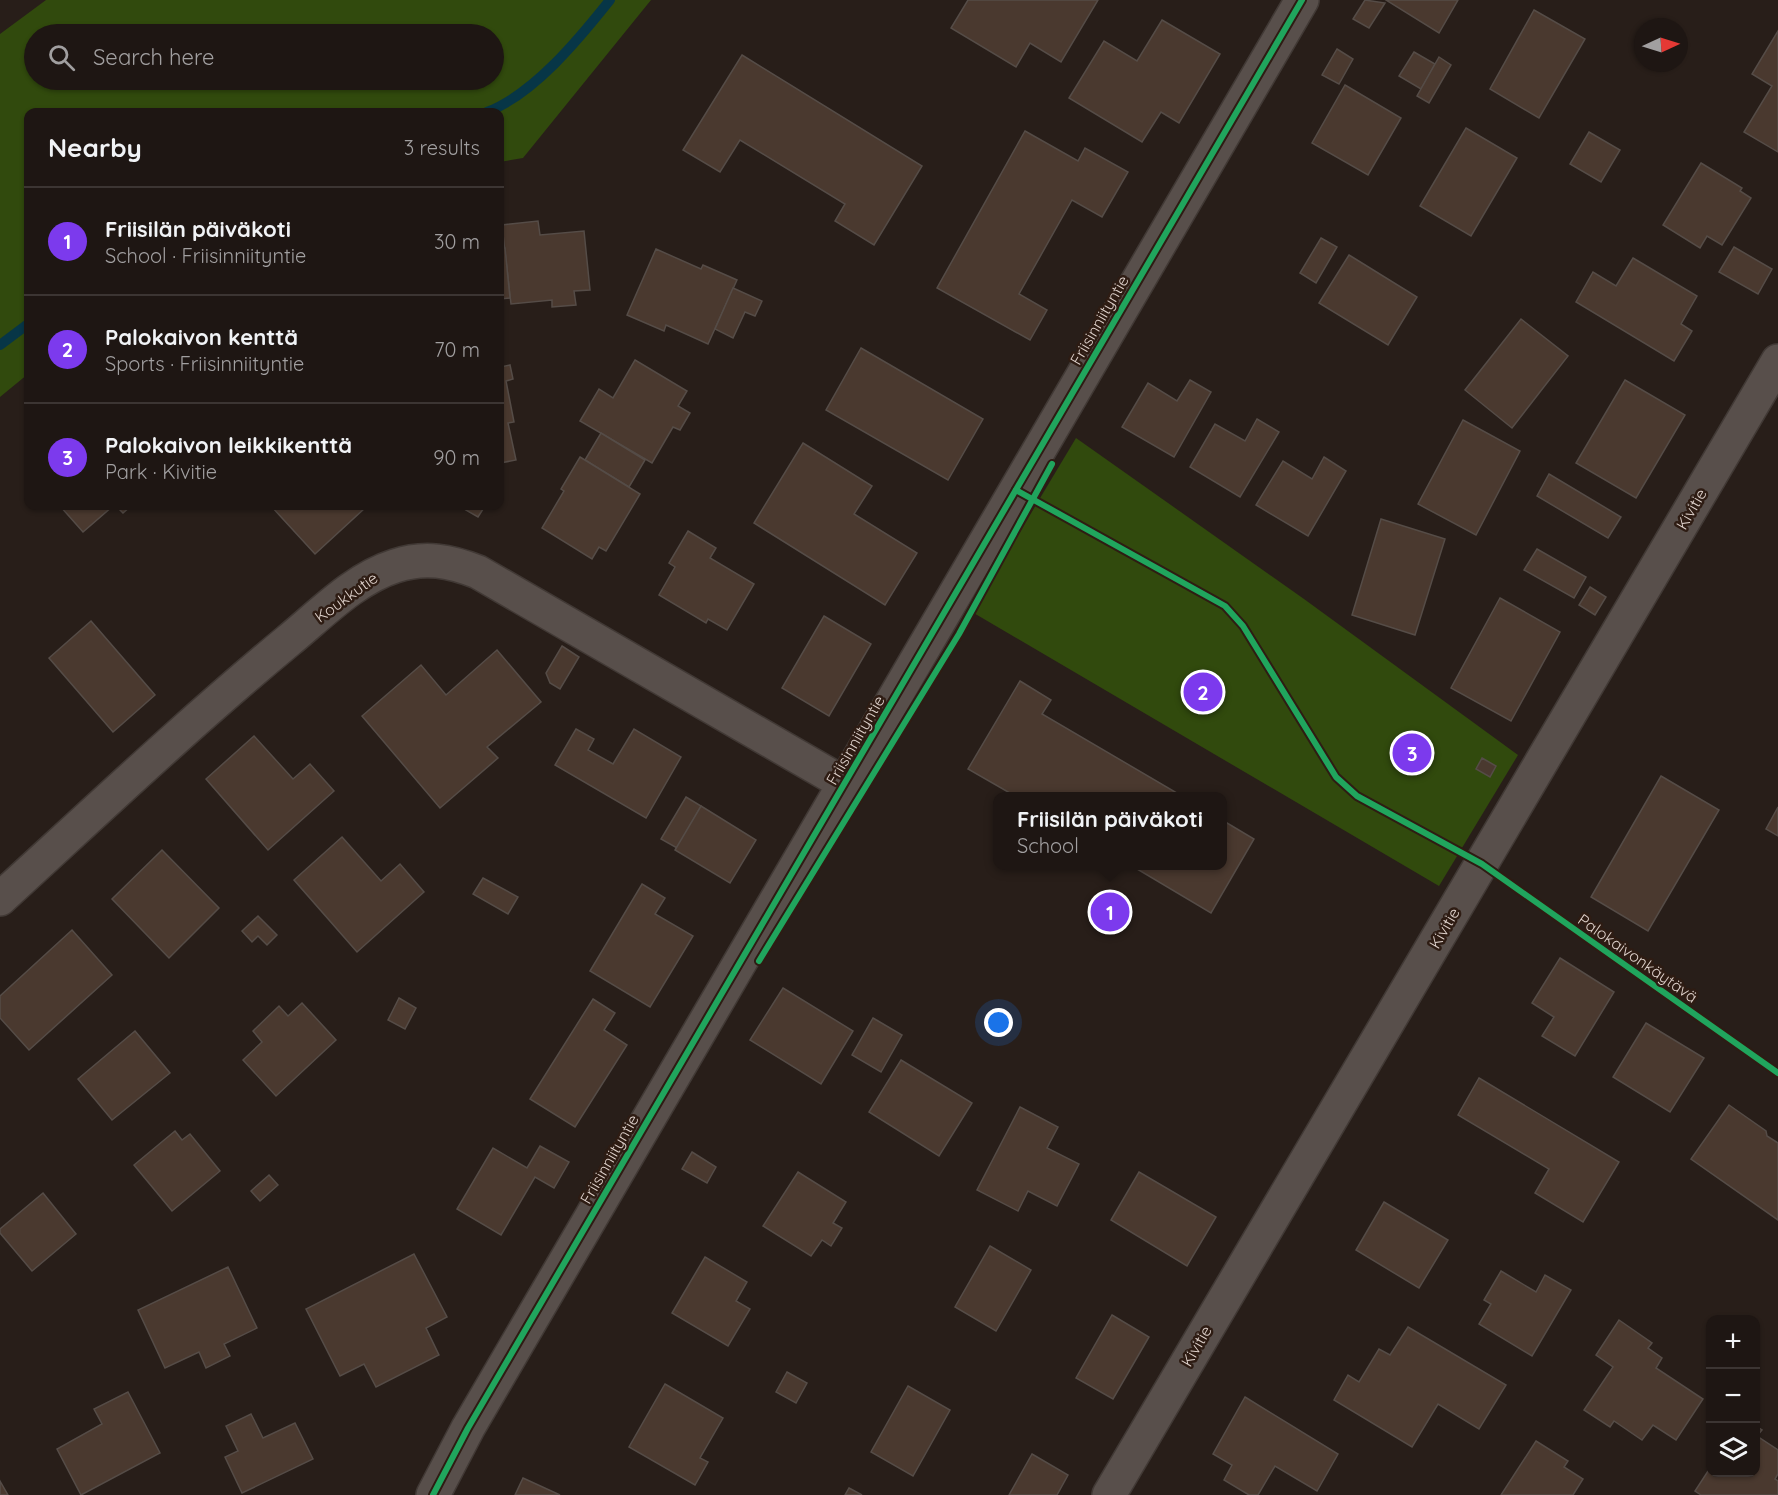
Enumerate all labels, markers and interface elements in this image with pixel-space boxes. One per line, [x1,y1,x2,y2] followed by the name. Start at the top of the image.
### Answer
[1634,18,1688,72] north arrow
[24,24,504,90] search box
[45,41,78,74] icon: search
[93,43,214,71] text: Search here
[48,131,142,164] text: Nearby
[404,135,480,160] text: 3 results
[105,215,291,243] text: Friisilän päiväkoti
[64,229,71,254] text: 1
[434,229,480,254] text: 30 m
[105,243,306,268] text: School · Friisinniityntie
[1065,272,1133,368] street label: Friisinniityntie
[105,323,298,351] text: Palokaivon kenttä
[62,337,73,362] text: 2
[434,337,480,362] text: 70 m
[105,351,304,376] text: Sports · Friisinniityntie
[105,431,352,459] text: Palokaivon leikkikenttä
[62,445,73,470] text: 3
[433,445,480,470] text: 90 m
[105,459,217,484] text: Park · Kivitie
[1671,485,1711,533] street label: Kivitie
[311,567,381,627] street label: Koukkutie
[1184,670,1222,714] pin: 2
[821,692,889,788] street label: Friisinniityntie
[1392,730,1432,776] pin: 3
[993,792,1227,870] popup
[1017,805,1203,833] text: Friisilän päiväkoti
[1017,833,1079,858] text: School
[1090,890,1130,934] pin: 1
[1424,904,1464,952] street label: Kivitie
[1574,909,1702,1007] street label: Palokaivonkäytävä
[984,1008,1013,1037] your location
[575,1111,643,1207] street label: Friisinniityntie
[1706,1315,1760,1477] map controls
[1706,1315,1760,1369] button: +
[1176,1322,1216,1370] street label: Kivitie
[1706,1369,1760,1423] button: −
[1706,1423,1760,1477] button: layers

